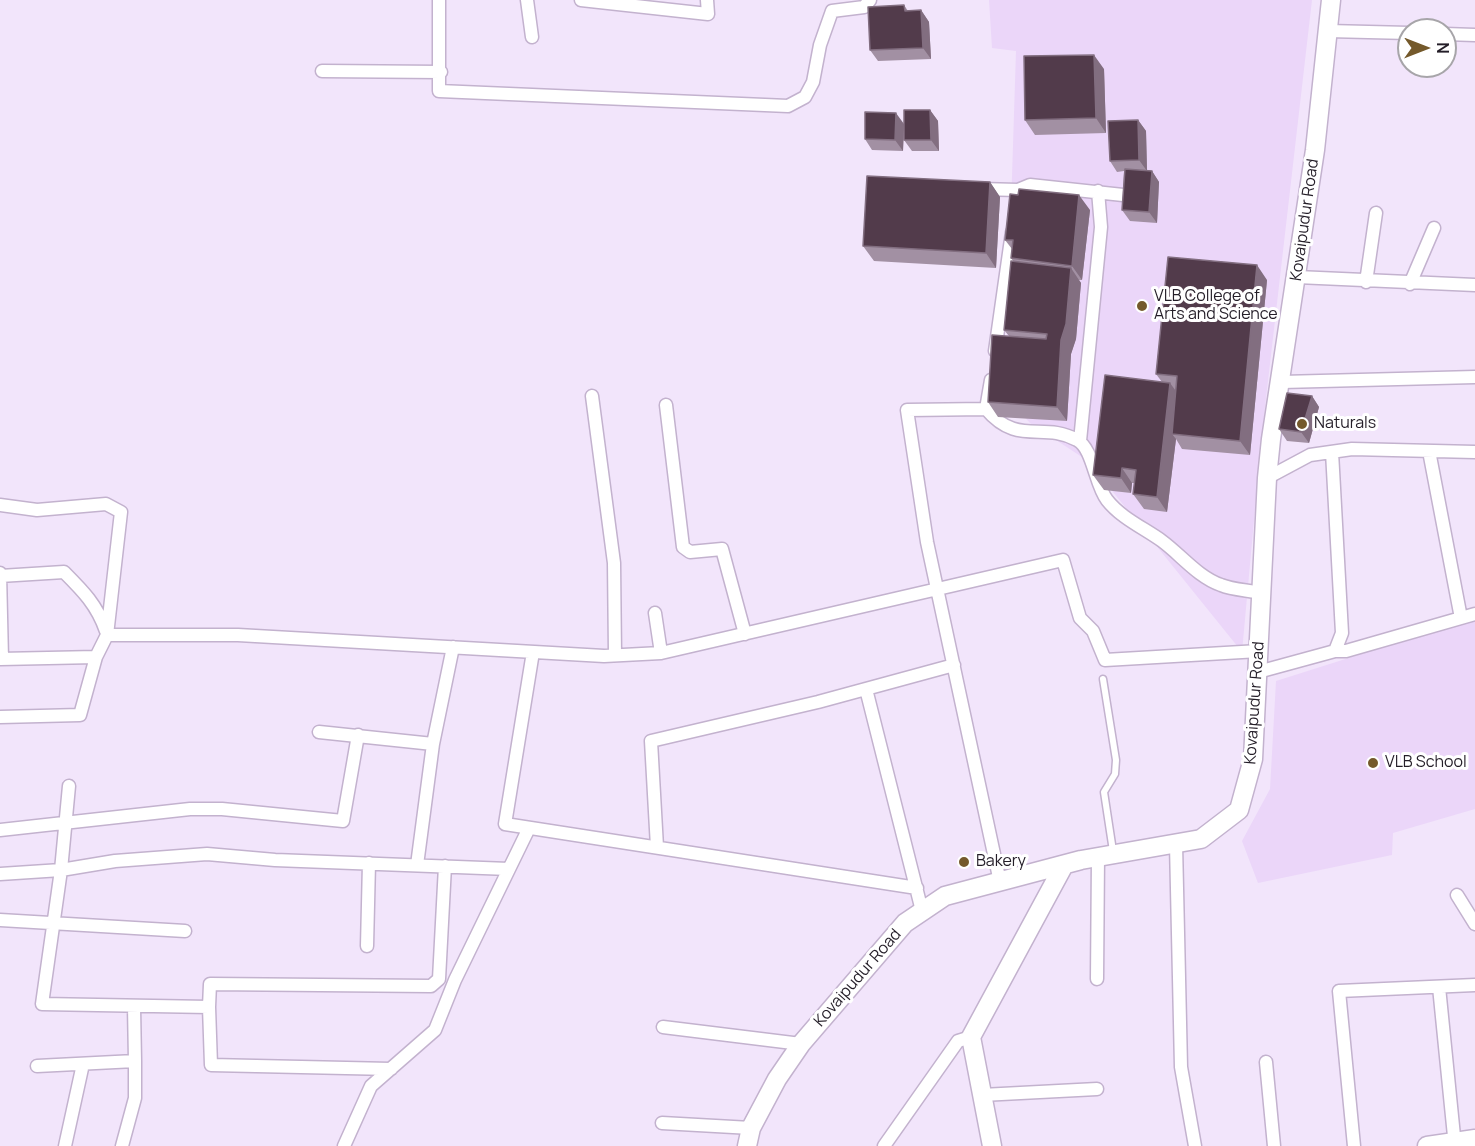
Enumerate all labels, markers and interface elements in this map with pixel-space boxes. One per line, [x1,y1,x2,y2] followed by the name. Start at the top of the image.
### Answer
[1397,18,1457,78] north arrow
[1432,42,1454,54] text: N
[1287,158,1323,282] street label: Kovaipudur Road
[1154,287,1278,325] place label: VLB College of Arts and Science
[1135,299,1149,313] marker: VLB College of Arts and Science
[1314,414,1376,434] place label: Naturals
[1295,417,1309,431] marker: Naturals
[1241,641,1269,765] street label: Kovaipudur Road
[1385,753,1467,773] place label: VLB School
[1366,756,1380,770] marker: VLB School
[976,852,1026,872] place label: Bakery
[957,855,971,869] marker: Bakery
[810,925,906,1031] street label: Kovaipudur Road

